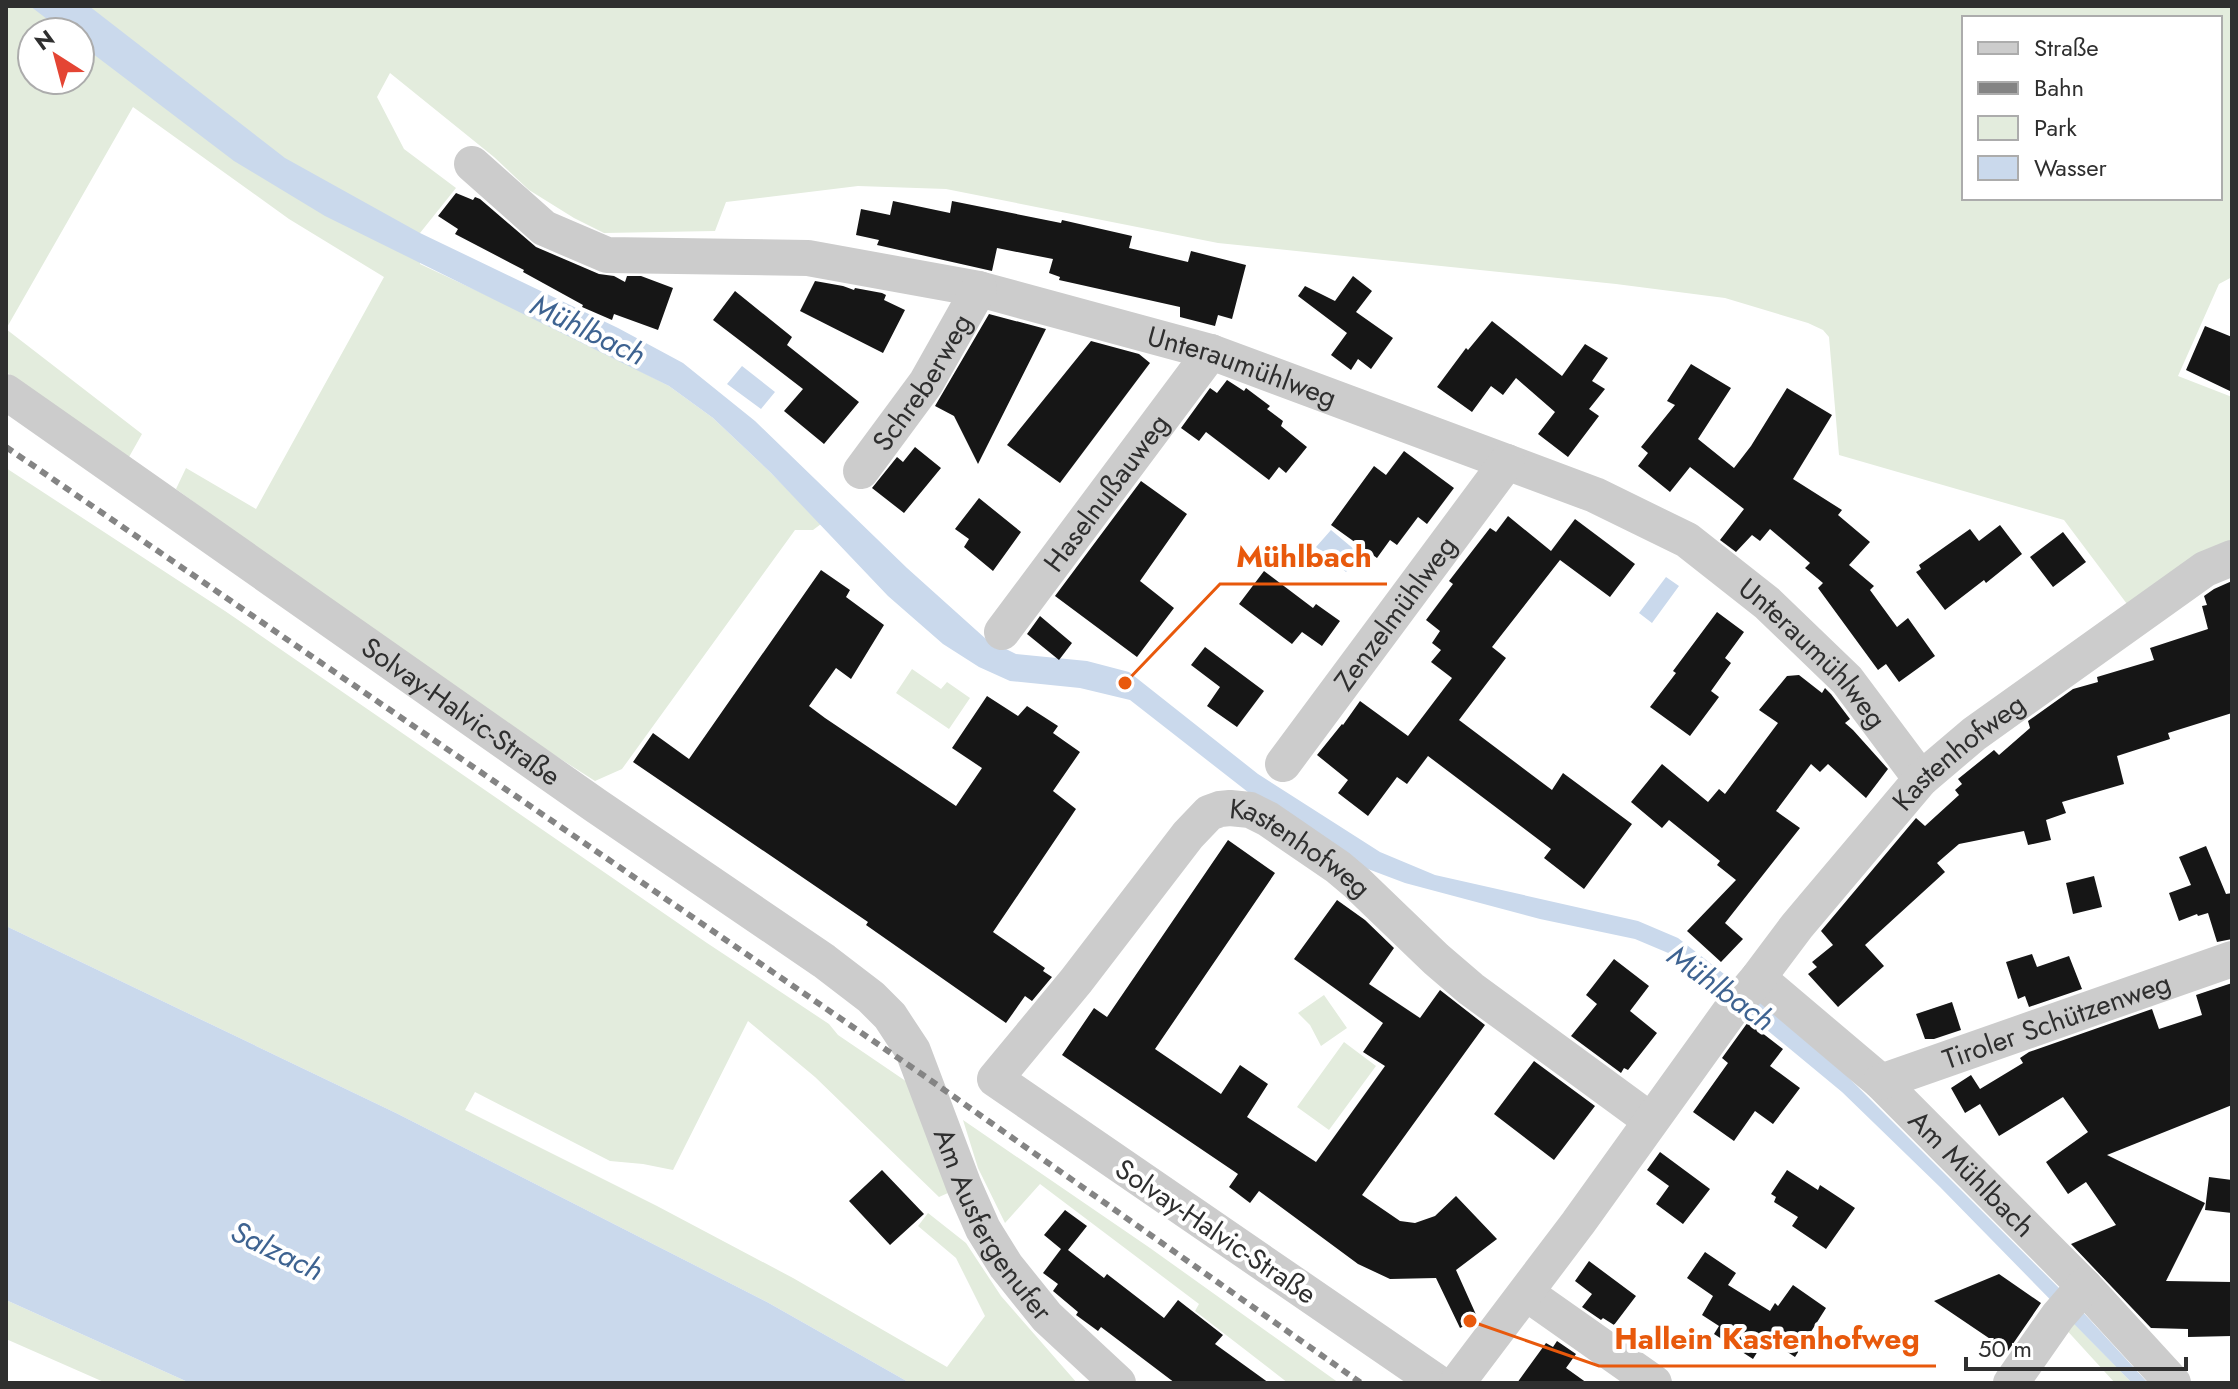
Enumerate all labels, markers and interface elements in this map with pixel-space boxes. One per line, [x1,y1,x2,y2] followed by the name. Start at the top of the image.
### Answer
[16,16,96,96] north arrow
[1962,16,2222,200] legend
[28,22,61,58] text: N
[2034,30,2099,65] text: Straße
[2034,70,2084,105] text: Bahn
[2034,110,2077,145] text: Park
[2034,150,2108,185] text: Wasser
[523,283,653,376] water label: Mühlbach
[862,306,982,460] street label: Schreberweg
[1143,316,1342,418] street label: Unteraumühlweg
[1034,405,1179,580] street label: Haselnußauweg
[1324,527,1467,699] street label: Zenzelmühlweg
[1220,530,1387,584] callout: Mühlbach
[1236,535,1372,578] text: Mühlbach
[1730,568,1896,737] street label: Unteraumühlweg
[353,627,569,796] street label: Solvay-Halvic-Straße
[1883,684,2034,820] street label: Kastenhofweg
[1228,788,1380,907] street label: Kastenhofweg
[1659,934,1784,1041] water label: Mühlbach
[1937,962,2176,1080] street label: Tiroler Schützenweg
[1899,1101,2044,1247] street label: Am Mühlbach
[923,1122,1062,1330] street label: Am Ausfergenufer
[1107,1149,1325,1314] street label: Solvay-Halvic-Straße
[224,1210,331,1291] water label: Salzach
[1599,1312,1936,1366] callout: Hallein Kastenhofweg
[1614,1317,1920,1360] text: Hallein Kastenhofweg
[1966,1321,2186,1371] scale bar
[1978,1331,2032,1366] text: 50 m

